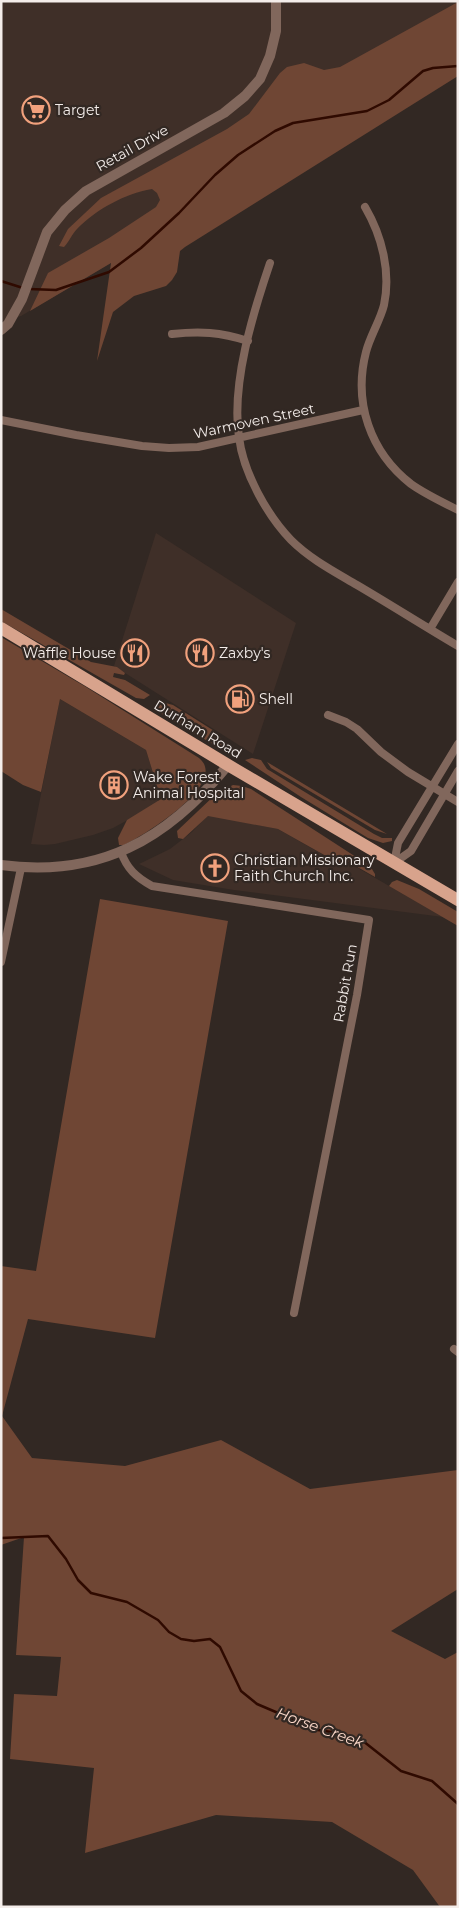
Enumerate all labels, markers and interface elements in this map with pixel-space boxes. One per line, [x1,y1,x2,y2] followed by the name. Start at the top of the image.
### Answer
[21,95,51,125] supermarket icon: Target
[55,101,100,119] place label: Target
[93,121,171,175] street label: Retail Drive
[192,399,316,443] street label: Warmoven Street
[120,638,150,668] restaurant icon: Waffle House
[185,638,215,668] restaurant icon: Zaxby's
[23,644,116,662] place label: Waffle House
[219,644,271,662] place label: Zaxby's
[225,684,255,714] fuel station icon: Shell
[259,690,293,708] place label: Shell
[151,696,245,762] street label: Durham Road
[133,768,244,802] place label: Wake Forest Animal Hospital
[99,770,129,800] building icon: Wake Forest Animal Hospital
[234,851,375,885] place label: Christian Missionary Faith Church Inc.
[200,853,230,883] church icon: Christian Missionary Faith Church Inc.
[329,942,361,1024] street label: Rabbit Run
[274,1703,367,1752] water label: Horse Creek

